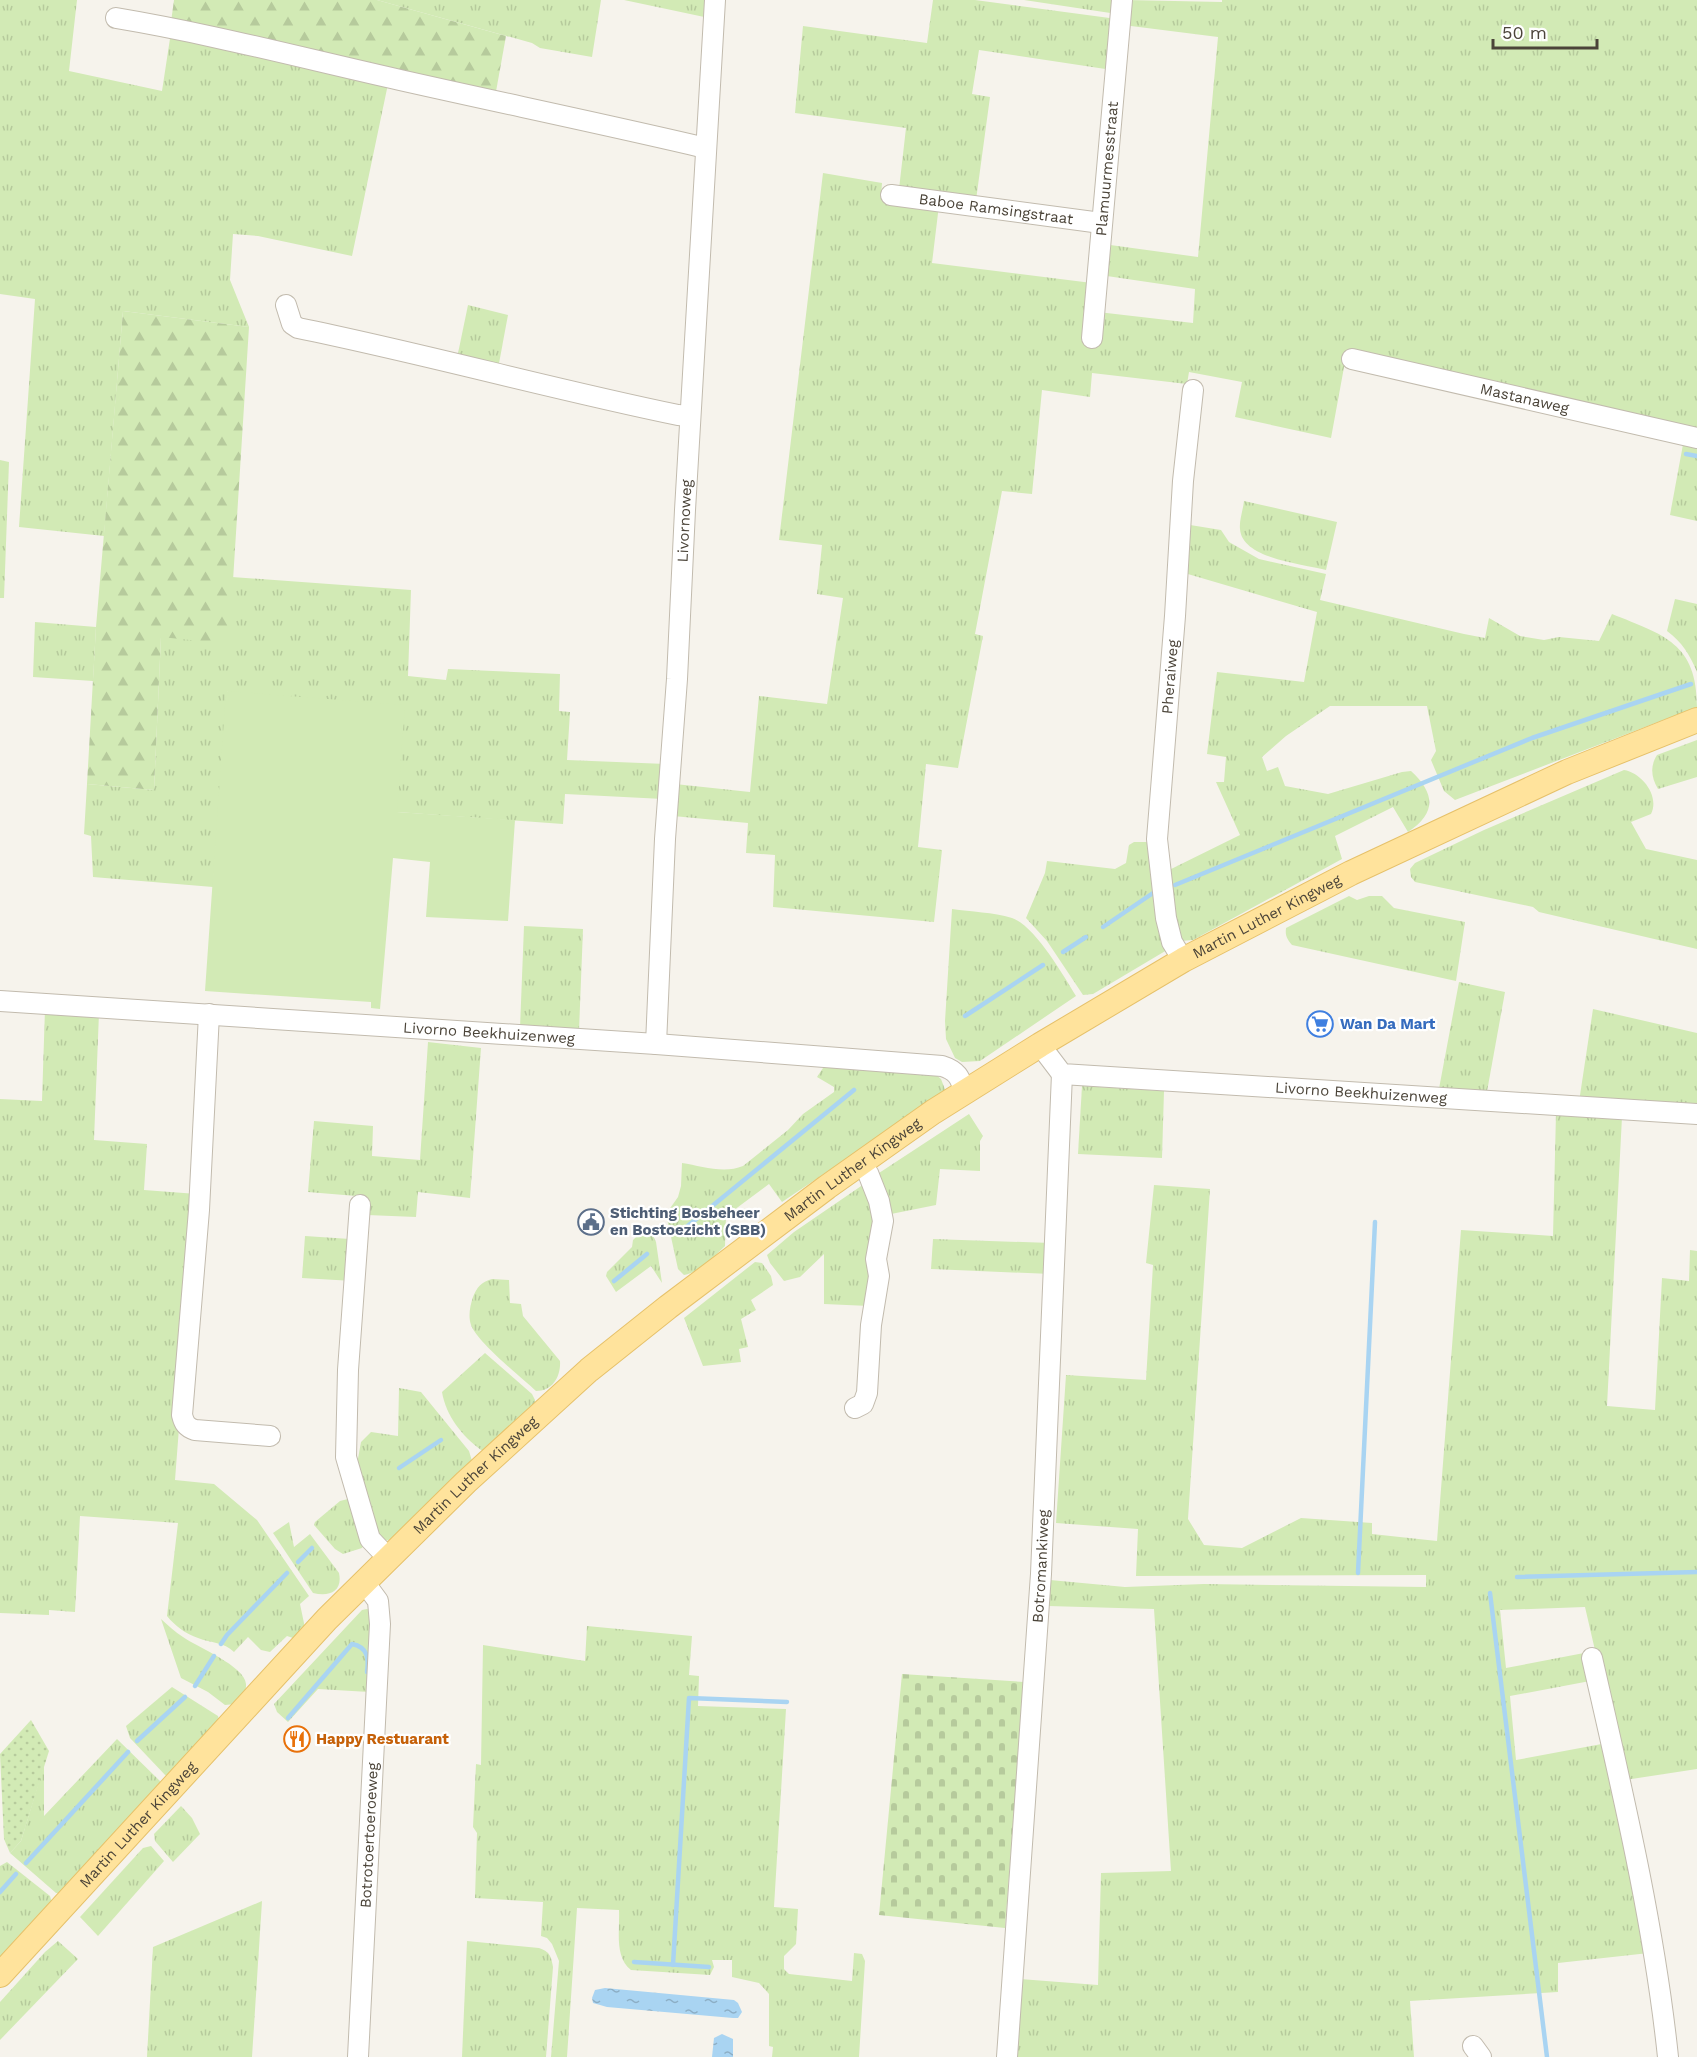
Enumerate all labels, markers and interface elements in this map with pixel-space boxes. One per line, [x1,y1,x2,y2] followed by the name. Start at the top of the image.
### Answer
[1493,12,1596,50] scale bar
[1502,22,1547,43] text: 50 m
[1092,100,1122,237] street label: Plamuurmesstraat
[918,190,1075,228] street label: Baboe Ramsingstraat
[1478,380,1571,417] street label: Mastanaweg
[674,479,696,563] street label: Livornoweg
[1158,639,1182,715] street label: Pheraiweg
[1190,871,1344,962] street label: Martin Luther Kingweg
[1305,1009,1335,1039] supermarket icon: Wan Da Mart
[1340,1015,1436,1033] place label: Wan Da Mart
[402,1018,575,1048] street label: Livorno Beekhuizenweg
[1274,1078,1448,1107] street label: Livorno Beekhuizenweg
[780,1114,925,1225] street label: Martin Luther Kingweg
[610,1204,766,1239] place label: Stichting Bosbeheer en Bostoezicht (SBB)
[576,1207,606,1237] public building icon: Stichting Bosbeheer en Bostoezicht (SBB)
[409,1412,541,1538] street label: Martin Luther Kingweg
[1029,1509,1053,1623] street label: Botromankiweg
[282,1724,312,1754] restaurant icon: Happy Restuarant
[316,1730,449,1748] place label: Happy Restuarant
[76,1758,200,1892] street label: Martin Luther Kingweg
[357,1762,382,1908] street label: Botrotoertoeroeweg

